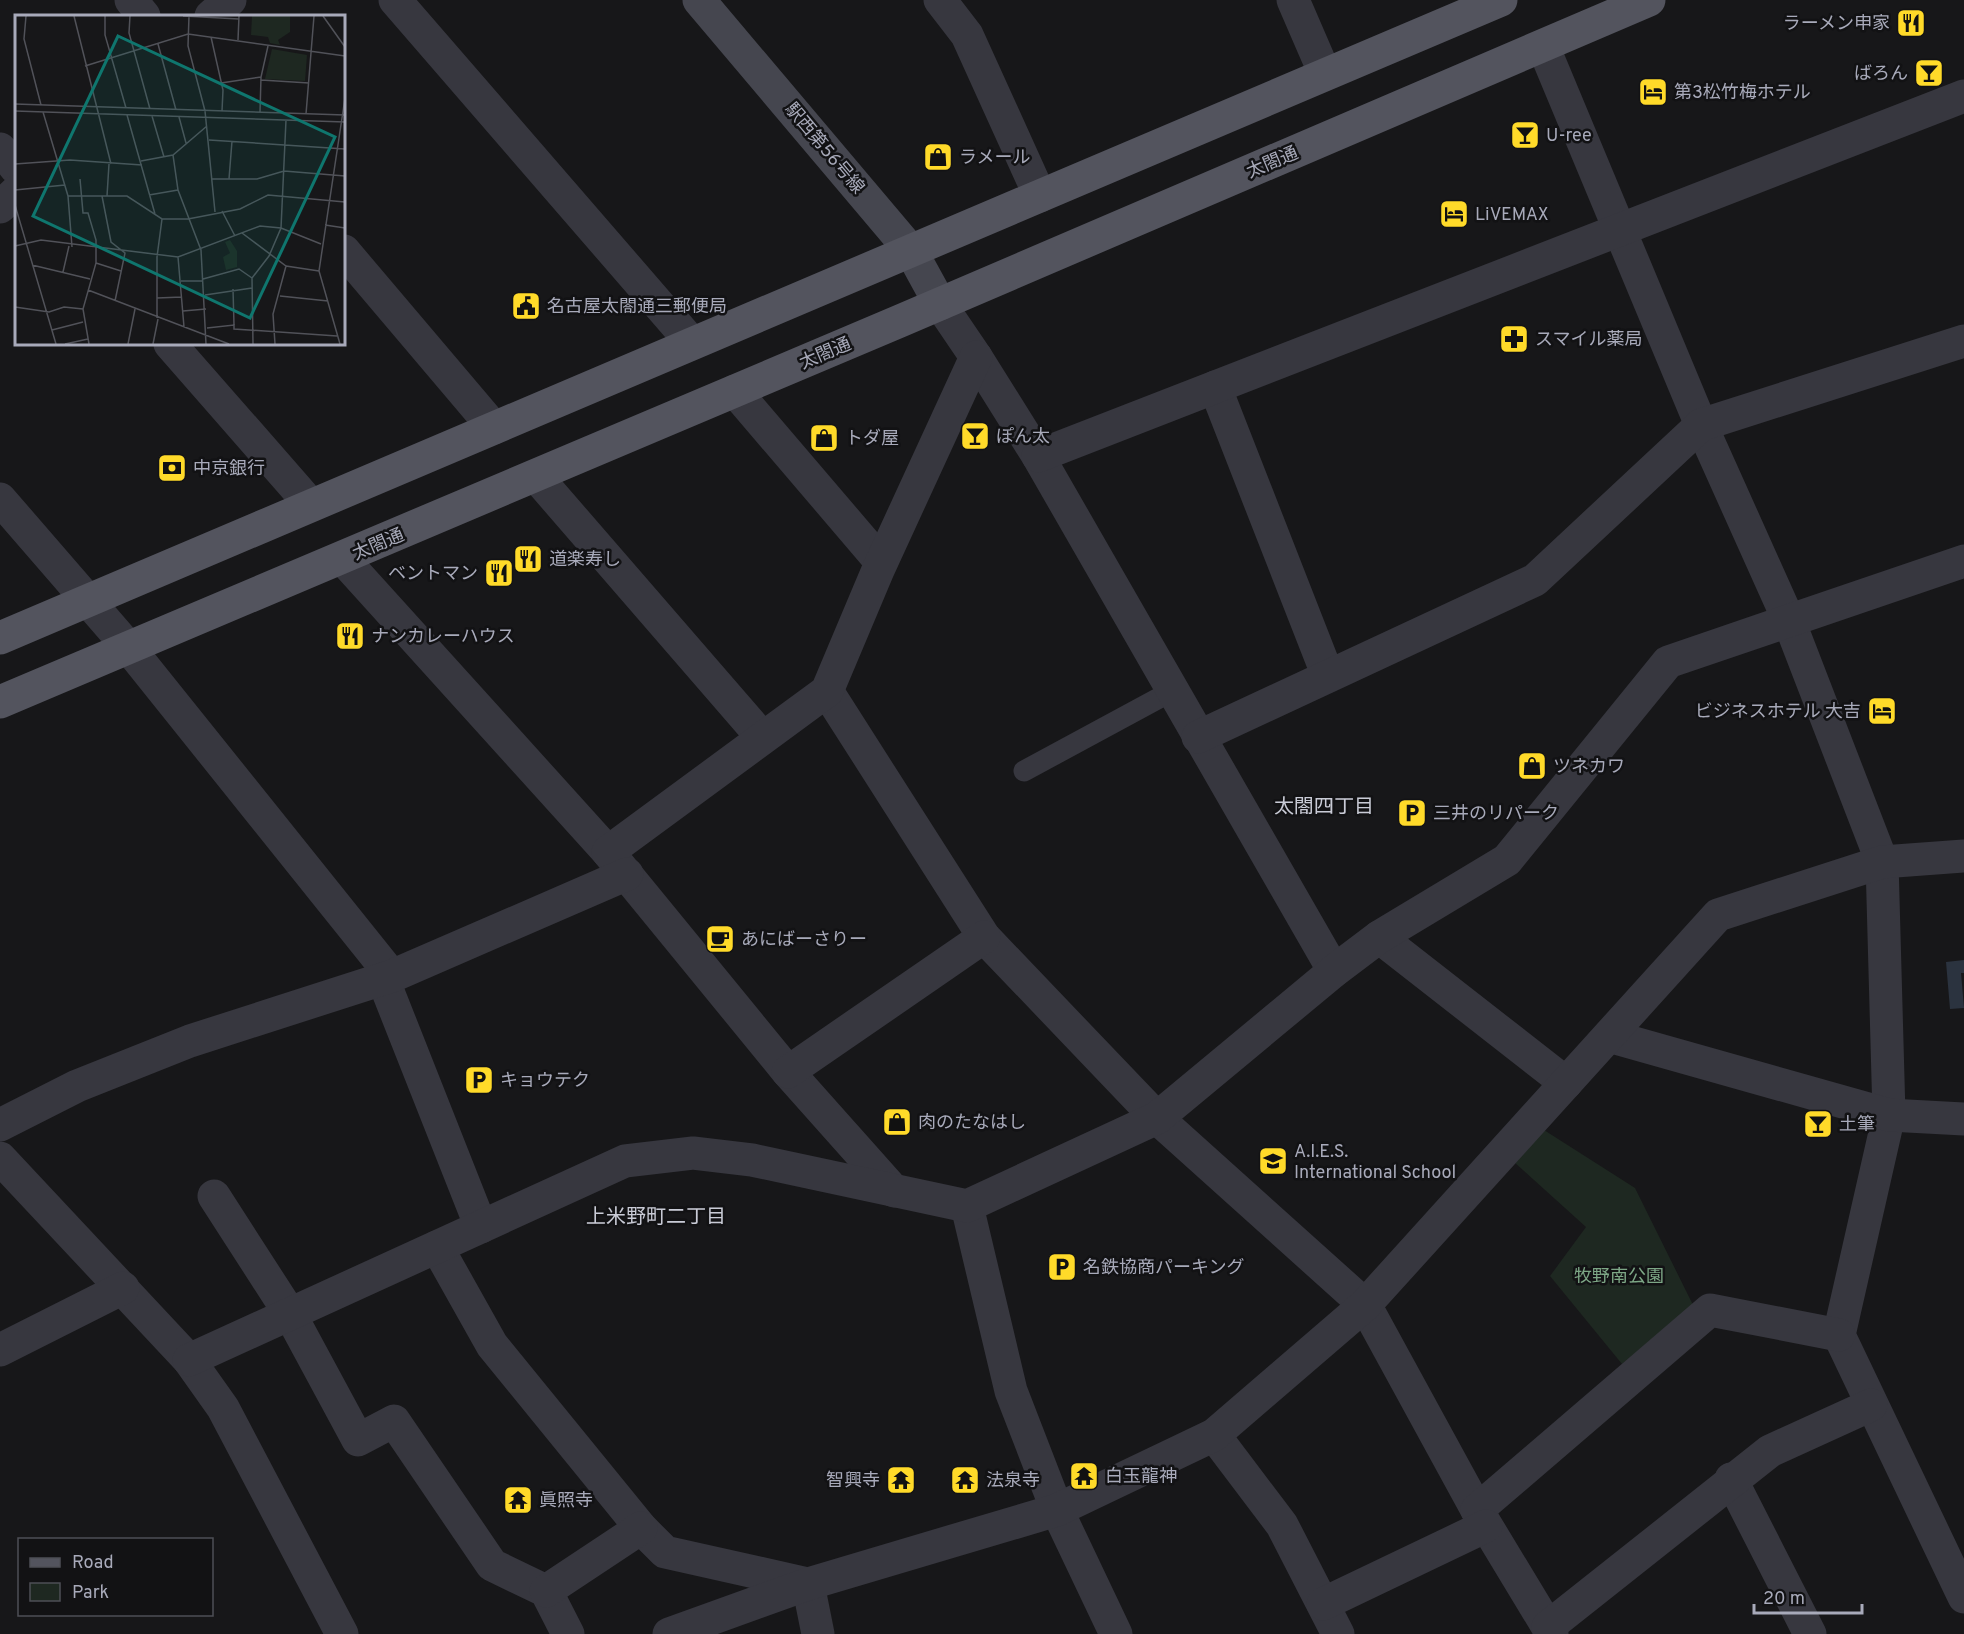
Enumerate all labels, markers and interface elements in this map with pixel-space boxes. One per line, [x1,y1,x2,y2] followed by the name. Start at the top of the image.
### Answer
[1895,7,1927,39] restaurant icon: ラーメン申家
[1783,13,1890,36] place label: ラーメン申家
[15,15,345,345] inset map
[1913,57,1945,89] bar icon: ばろん
[1854,63,1908,86] place label: ばろん
[1637,76,1669,108] hotel icon: 第3松竹梅ホテル
[1674,82,1811,105] place label: 第3松竹梅ホテル
[779,99,869,199] street label: 駅西第56号線
[1509,119,1541,151] bar icon: U-ree
[1546,125,1592,148] place label: U-ree
[922,141,954,173] shop icon: ラメール
[1243,142,1302,185] street label: 太閤通
[959,147,1030,170] place label: ラメール
[1438,198,1470,230] hotel icon: LiVEMAX
[1475,204,1549,227] place label: LiVEMAX
[510,290,542,322] public building icon: 名古屋太閤通三郵便局
[547,296,727,319] place label: 名古屋太閤通三郵便局
[1498,323,1530,355] pharmacy icon: スマイル薬局
[1535,329,1642,352] place label: スマイル薬局
[796,333,855,376] street label: 太閤通
[959,420,991,452] bar icon: ぽん太
[808,422,840,454] shop icon: トダ屋
[996,426,1050,449] place label: ぽん太
[845,428,899,451] place label: トダ屋
[156,452,188,484] bank icon: 中京銀行
[193,458,265,481] place label: 中京銀行
[349,524,408,567] street label: 太閤通
[512,543,544,575] restaurant icon: 道楽寿し
[549,549,621,572] place label: 道楽寿し
[483,557,515,589] restaurant icon: ベントマン
[388,563,478,586] place label: ベントマン
[334,620,366,652] restaurant icon: ナンカレーハウス
[371,626,515,649] place label: ナンカレーハウス
[1866,695,1898,727] hotel icon: ビジネスホテル 大吉
[1695,701,1861,724] place label: ビジネスホテル 大吉
[1516,750,1548,782] shop icon: ツネカワ
[1553,756,1625,779] place label: ツネカワ
[1274,795,1374,821] district label: 太閤四丁目
[1396,797,1428,829] parking icon: 三井のリパーク
[1433,803,1559,826] place label: 三井のリパーク
[704,923,736,955] cafe icon: あにばーさりー
[741,929,867,952] place label: あにばーさりー
[463,1064,495,1096] parking icon: キョウテク
[500,1070,590,1093] place label: キョウテク
[881,1106,913,1138] shop icon: 肉のたなはし
[1802,1108,1834,1140] bar icon: 土筆
[918,1112,1026,1135] place label: 肉のたなはし
[1839,1114,1875,1137] place label: 土筆
[1294,1141,1456,1185] place label: A.I.E.S. International School
[1257,1145,1289,1177] school or university icon: A.I.E.S. International School
[586,1205,726,1231] district label: 上米野町二丁目
[1046,1251,1078,1283] parking icon: 名鉄協商パーキング
[1083,1257,1244,1280] place label: 名鉄協商パーキング
[1574,1266,1664,1289] park label: 牧野南公園
[1068,1460,1100,1492] temple icon: 白玉龍神
[885,1464,917,1496] temple icon: 智興寺
[949,1464,981,1496] temple icon: 法泉寺
[1105,1466,1177,1489] place label: 白玉龍神
[826,1470,880,1493] place label: 智興寺
[986,1470,1040,1493] place label: 法泉寺
[502,1484,534,1516] temple icon: 眞照寺
[539,1490,593,1513] place label: 眞照寺
[18,1538,213,1616] legend
[72,1552,114,1575] text: Road
[1754,1577,1862,1615] scale bar
[72,1582,109,1605] text: Park
[1763,1588,1805,1611] text: 20 m

